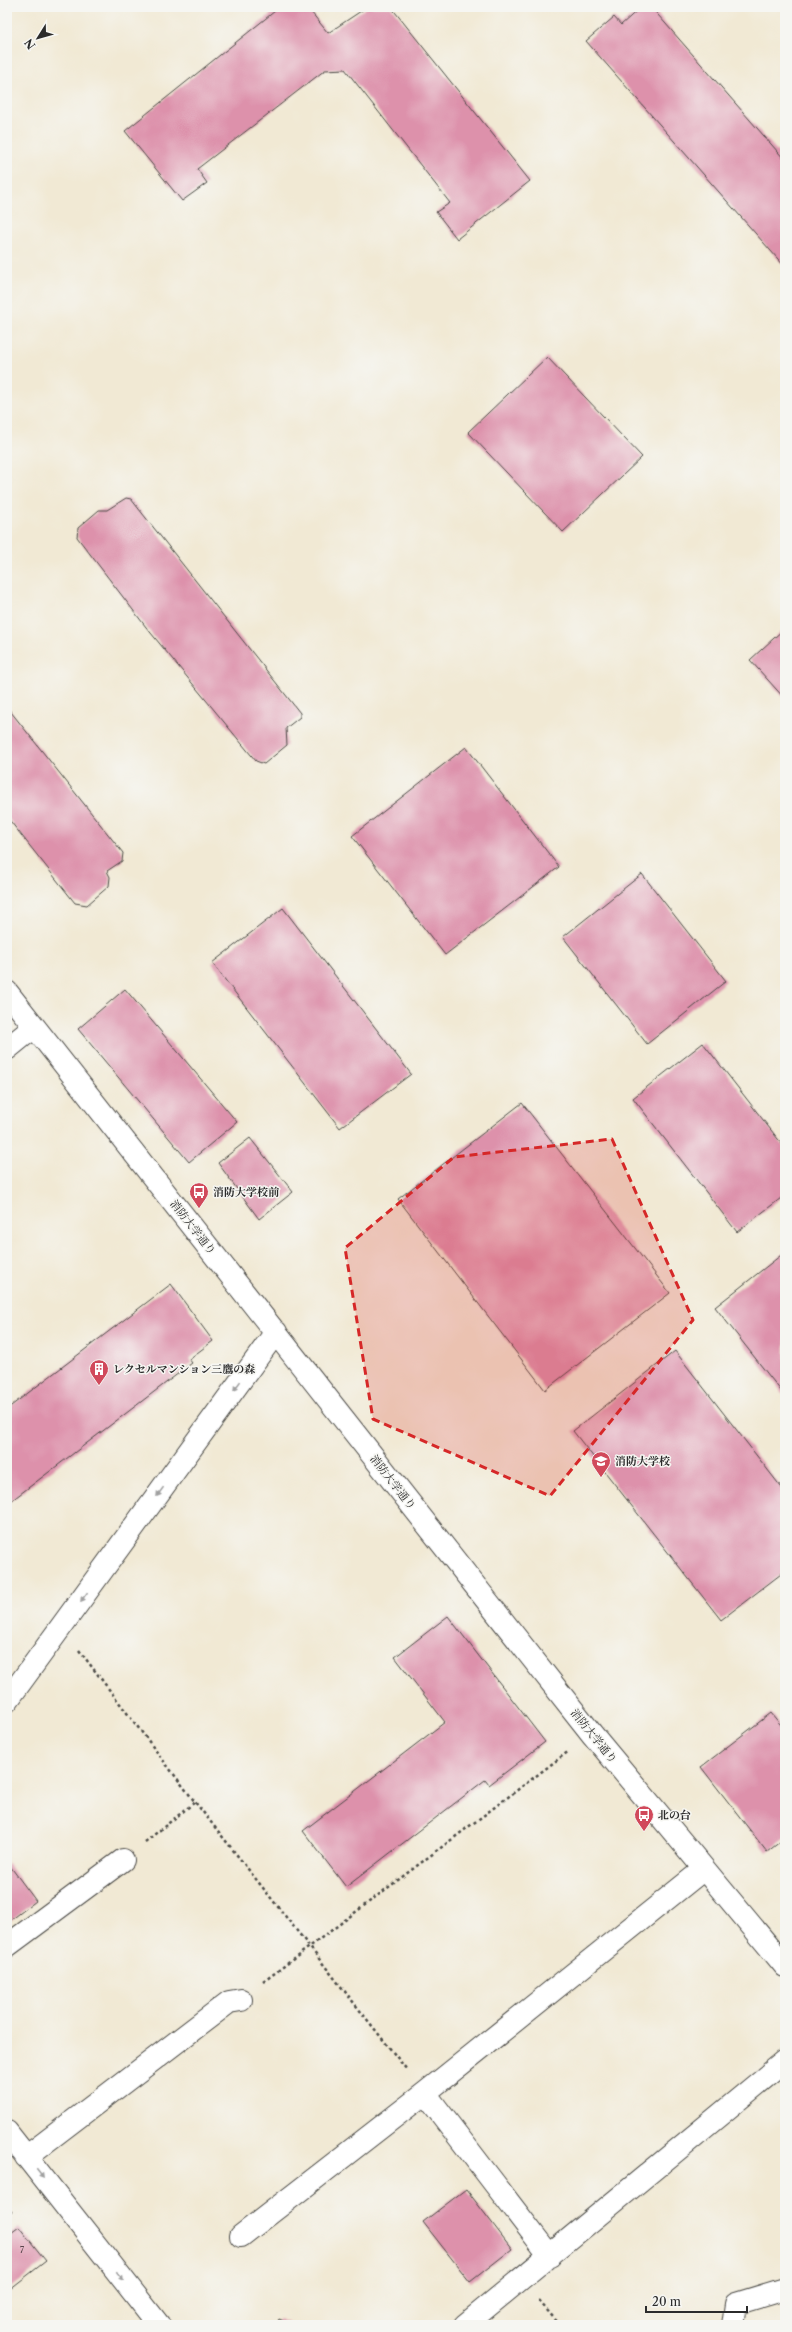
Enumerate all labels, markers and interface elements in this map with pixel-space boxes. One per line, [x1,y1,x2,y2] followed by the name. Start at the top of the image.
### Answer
[18,18,58,58] north arrow
[21,36,38,52] text: N
[188,1181,210,1209] bus stop icon: 消防大学校前
[213,1185,280,1199] place label: 消防大学校前
[167,1197,219,1257] street label: 消防大学通り
[88,1358,110,1386] building icon: レクセルマンション三鷹の森
[113,1362,255,1376] place label: レクセルマンション三鷹の森
[232,1381,241,1392] one-way arrow
[590,1450,612,1478] school or university icon: 消防大学校
[367,1452,419,1512] street label: 消防大学通り
[615,1454,670,1468] place label: 消防大学校
[156,1486,164,1497] one-way arrow
[80,1592,88,1602] one-way arrow
[568,1706,620,1766] street label: 消防大学通り
[633,1804,655,1832] bus stop icon: 北の台
[658,1808,691,1822] place label: 北の台
[35,2168,44,2179] one-way arrow
[20,2244,25,2255] house number: 7
[116,2270,124,2281] one-way arrow
[646,2288,747,2314] scale bar
[652,2294,681,2309] text: 20 m

